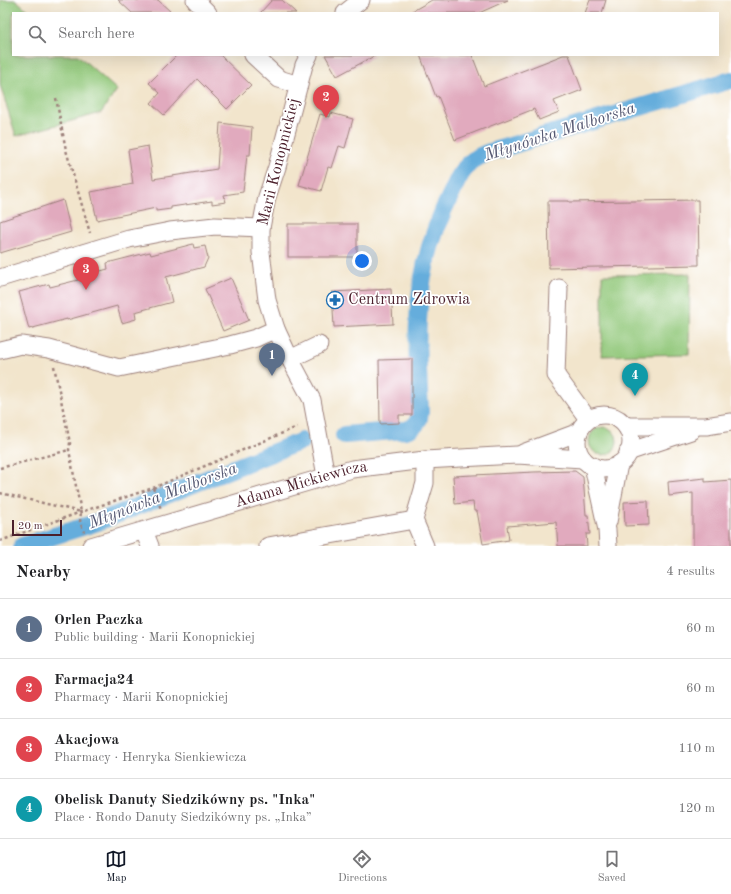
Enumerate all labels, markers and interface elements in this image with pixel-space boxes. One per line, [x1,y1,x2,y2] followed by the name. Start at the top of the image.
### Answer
[12,12,719,56] search box
[26,23,48,45] icon: search
[58,27,135,42] text: Search here
[313,85,339,118] pin: 2
[255,97,303,227] street label: Marii Konopnickiej
[481,100,638,165] water label: Młynówka Malborska
[352,251,372,271] your location
[73,257,99,290] pin: 3
[325,290,345,310] pharmacy icon: Centrum Zdrowia
[348,292,470,308] place label: Centrum Zdrowia
[259,343,285,376] pin: 1
[622,363,648,396] pin: 4
[233,459,368,511] street label: Adama Mickiewicza
[85,460,240,533] water label: Młynówka Malborska
[12,518,62,537] scale bar
[18,521,43,532] text: 20 m
[16,564,71,581] text: Nearby
[666,565,715,578] text: 4 results
[54,613,143,628] text: Orlen Paczka
[25,622,33,635] text: 1
[686,622,715,635] text: 60 m
[54,631,255,644] text: Public building · Marii Konopnickiej
[54,673,134,688] text: Farmacja24
[25,682,33,695] text: 2
[686,682,715,695] text: 60 m
[54,691,228,704] text: Pharmacy · Marii Konopnickiej
[54,733,119,748] text: Akacjowa
[25,742,33,755] text: 3
[678,742,715,755] text: 110 m
[54,751,246,764] text: Pharmacy · Henryka Sienkiewicza
[54,793,315,808] text: Obelisk Danuty Siedzikówny ps. "Inka"
[25,802,33,815] text: 4
[678,802,715,815] text: 120 m
[54,811,312,824] text: Place · Rondo Danuty Siedzikówny ps. „Inka”
[105,848,127,886] tab: Map
[338,848,387,886] tab: Directions
[598,848,626,886] tab: Saved

